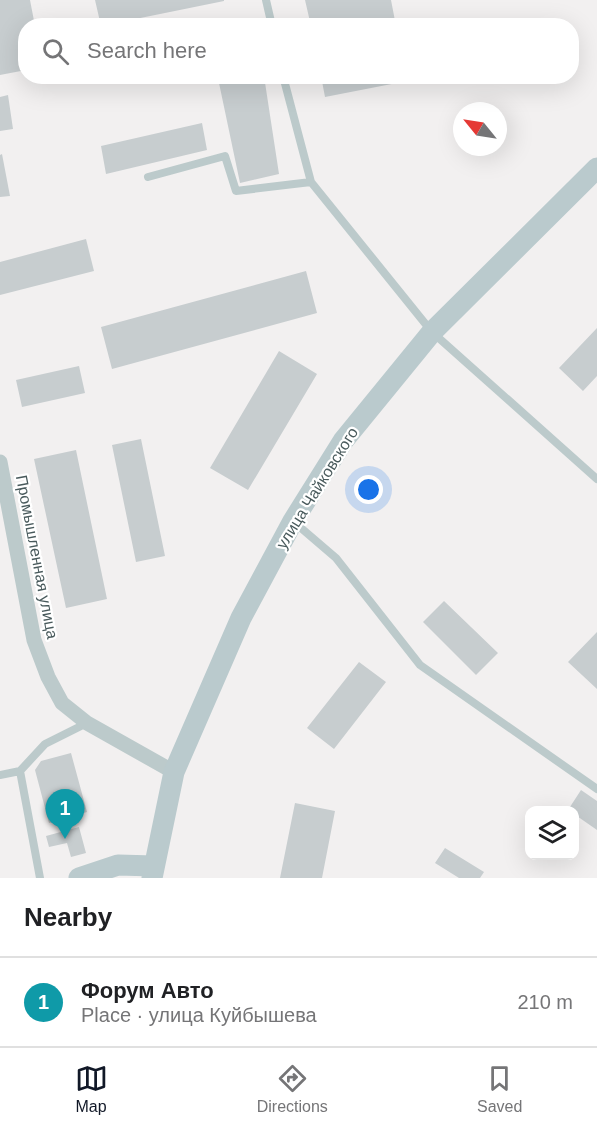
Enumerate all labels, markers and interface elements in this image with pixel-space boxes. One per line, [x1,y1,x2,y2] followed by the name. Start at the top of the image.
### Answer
[18,18,579,84] search box
[39,35,72,68] icon: search
[87,38,207,63] text: Search here
[453,102,507,156] north arrow
[273,424,361,552] street label: улица Чайковского
[13,474,61,640] street label: Промышленная улица
[354,475,383,504] your location
[46,790,84,839] pin: 1
[525,806,579,860] map controls
[525,806,579,860] button: layers
[24,902,112,932] text: Nearby
[81,978,214,1003] text: Форум Авто
[38,991,49,1013] text: 1
[517,991,573,1013] text: 210 m
[81,1004,317,1026] text: Place · улица Куйбышева
[75,1062,108,1116] tab: Map
[257,1062,328,1116] tab: Directions
[477,1062,522,1116] tab: Saved

